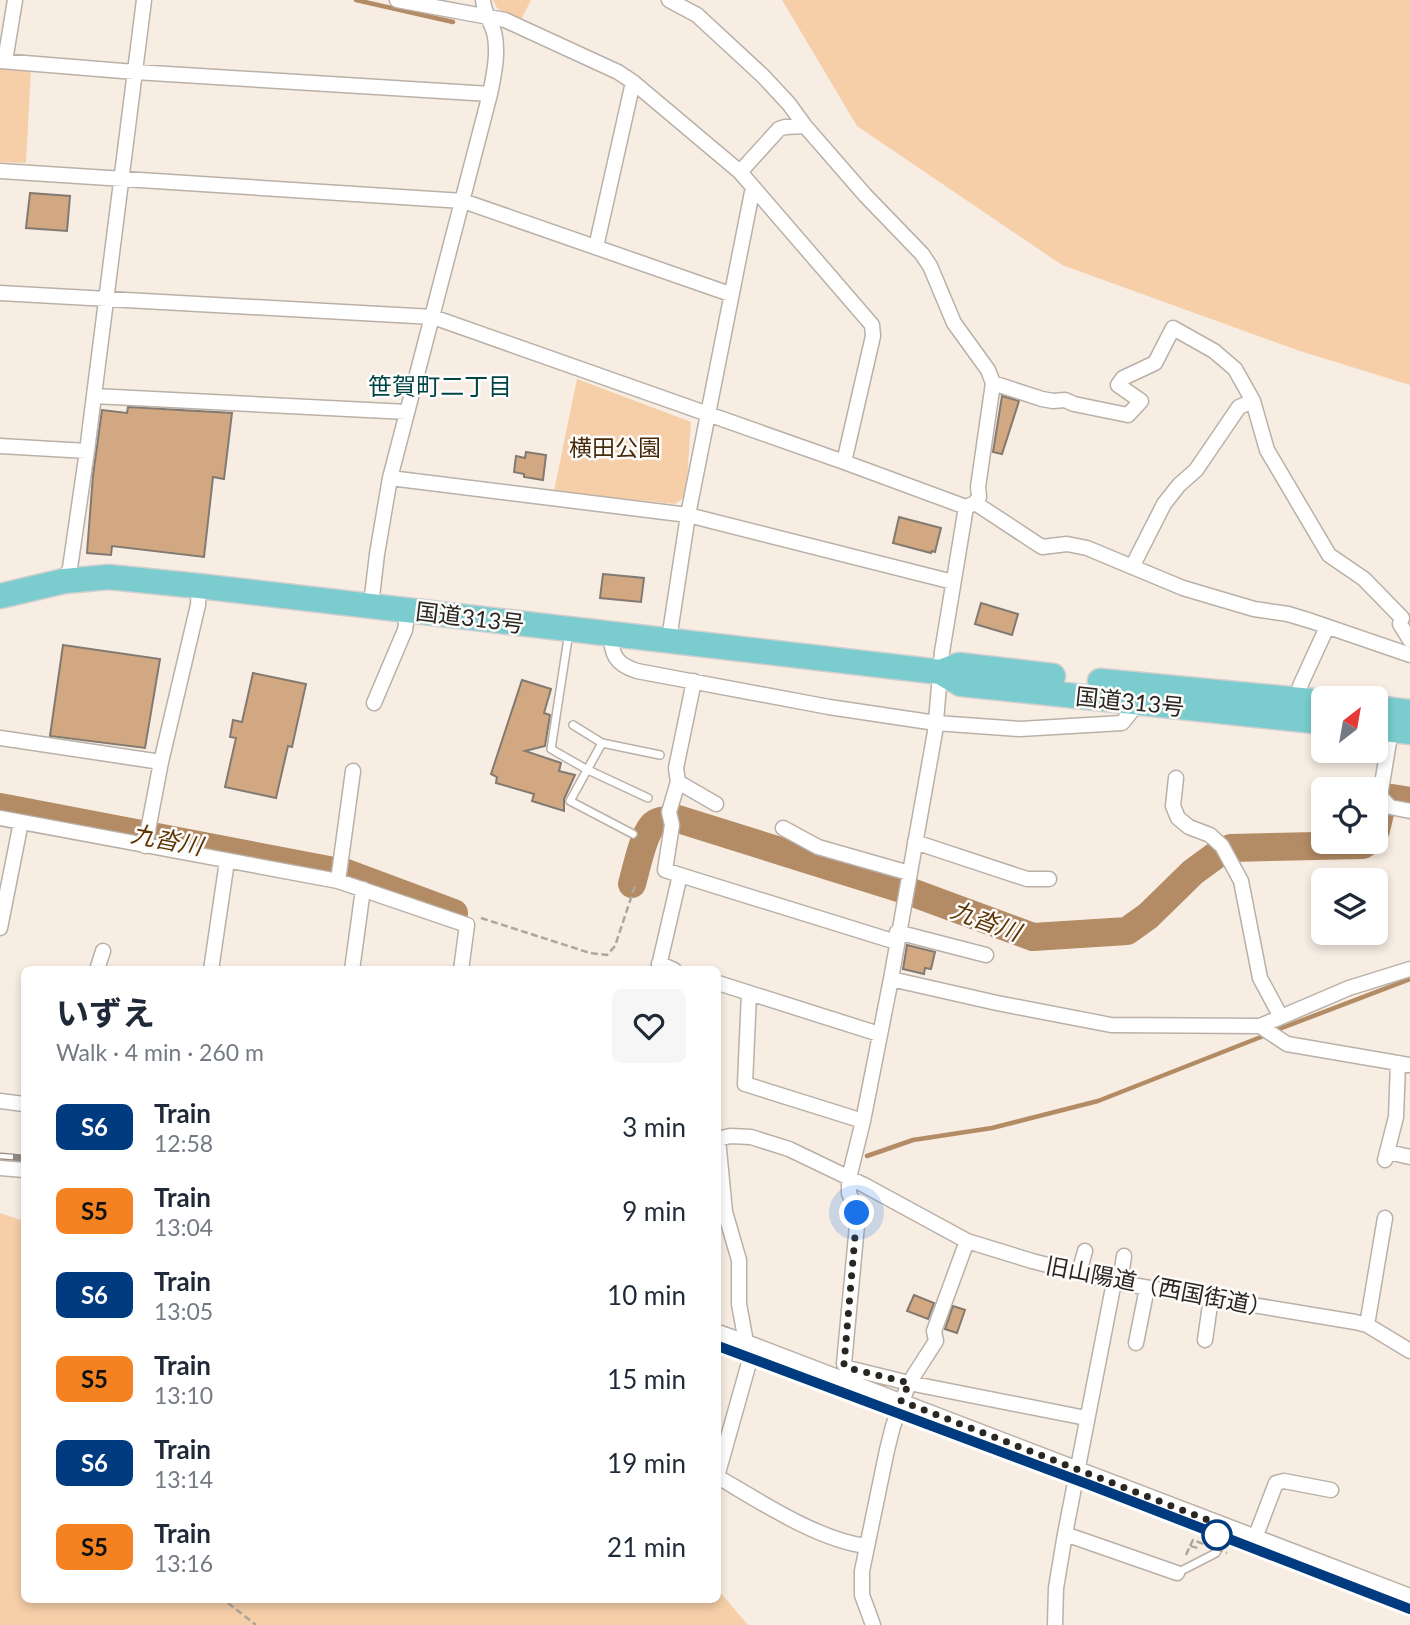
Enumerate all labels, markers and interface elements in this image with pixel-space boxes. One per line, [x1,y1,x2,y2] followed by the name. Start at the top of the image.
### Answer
[368,371,512,400] district label: 笹賀町二丁目
[569,433,661,461] park label: 横田公園
[414,596,526,638] street label: 国道313号
[1074,681,1186,721] street label: 国道313号
[1311,686,1388,763] north arrow
[1311,686,1388,945] map controls
[1311,777,1388,854] button: locate
[129,818,208,861] water label: 九沓川
[1311,868,1388,945] button: layers
[947,894,1028,947] water label: 九沓川
[612,989,686,1063] button: heart
[56,992,155,1032] text: いずえ
[56,1038,264,1066] text: Walk · 4 min · 260 m
[154,1097,211,1129] text: Train
[622,1111,686,1143] text: 3 min
[81,1112,108,1141] text: S6
[154,1129,213,1157] text: 12:58
[154,1181,211,1213] text: Train
[622,1195,686,1227] text: 9 min
[839,1195,874,1230] your location
[81,1196,108,1225] text: S5
[154,1213,213,1241] text: 13:04
[1043,1250,1275,1322] street label: 旧山陽道（西国街道）
[154,1265,211,1297] text: Train
[607,1279,686,1311] text: 10 min
[81,1280,108,1309] text: S6
[154,1297,213,1325] text: 13:05
[154,1349,211,1381] text: Train
[607,1363,686,1395] text: 15 min
[81,1364,108,1393] text: S5
[154,1381,213,1409] text: 13:10
[154,1433,211,1465] text: Train
[607,1447,686,1479] text: 19 min
[81,1448,108,1477] text: S6
[154,1465,213,1493] text: 13:14
[154,1517,211,1549] text: Train
[1202,1520,1232,1550] unlabelled marker
[607,1531,686,1563] text: 21 min
[81,1532,108,1561] text: S5
[154,1549,213,1577] text: 13:16

